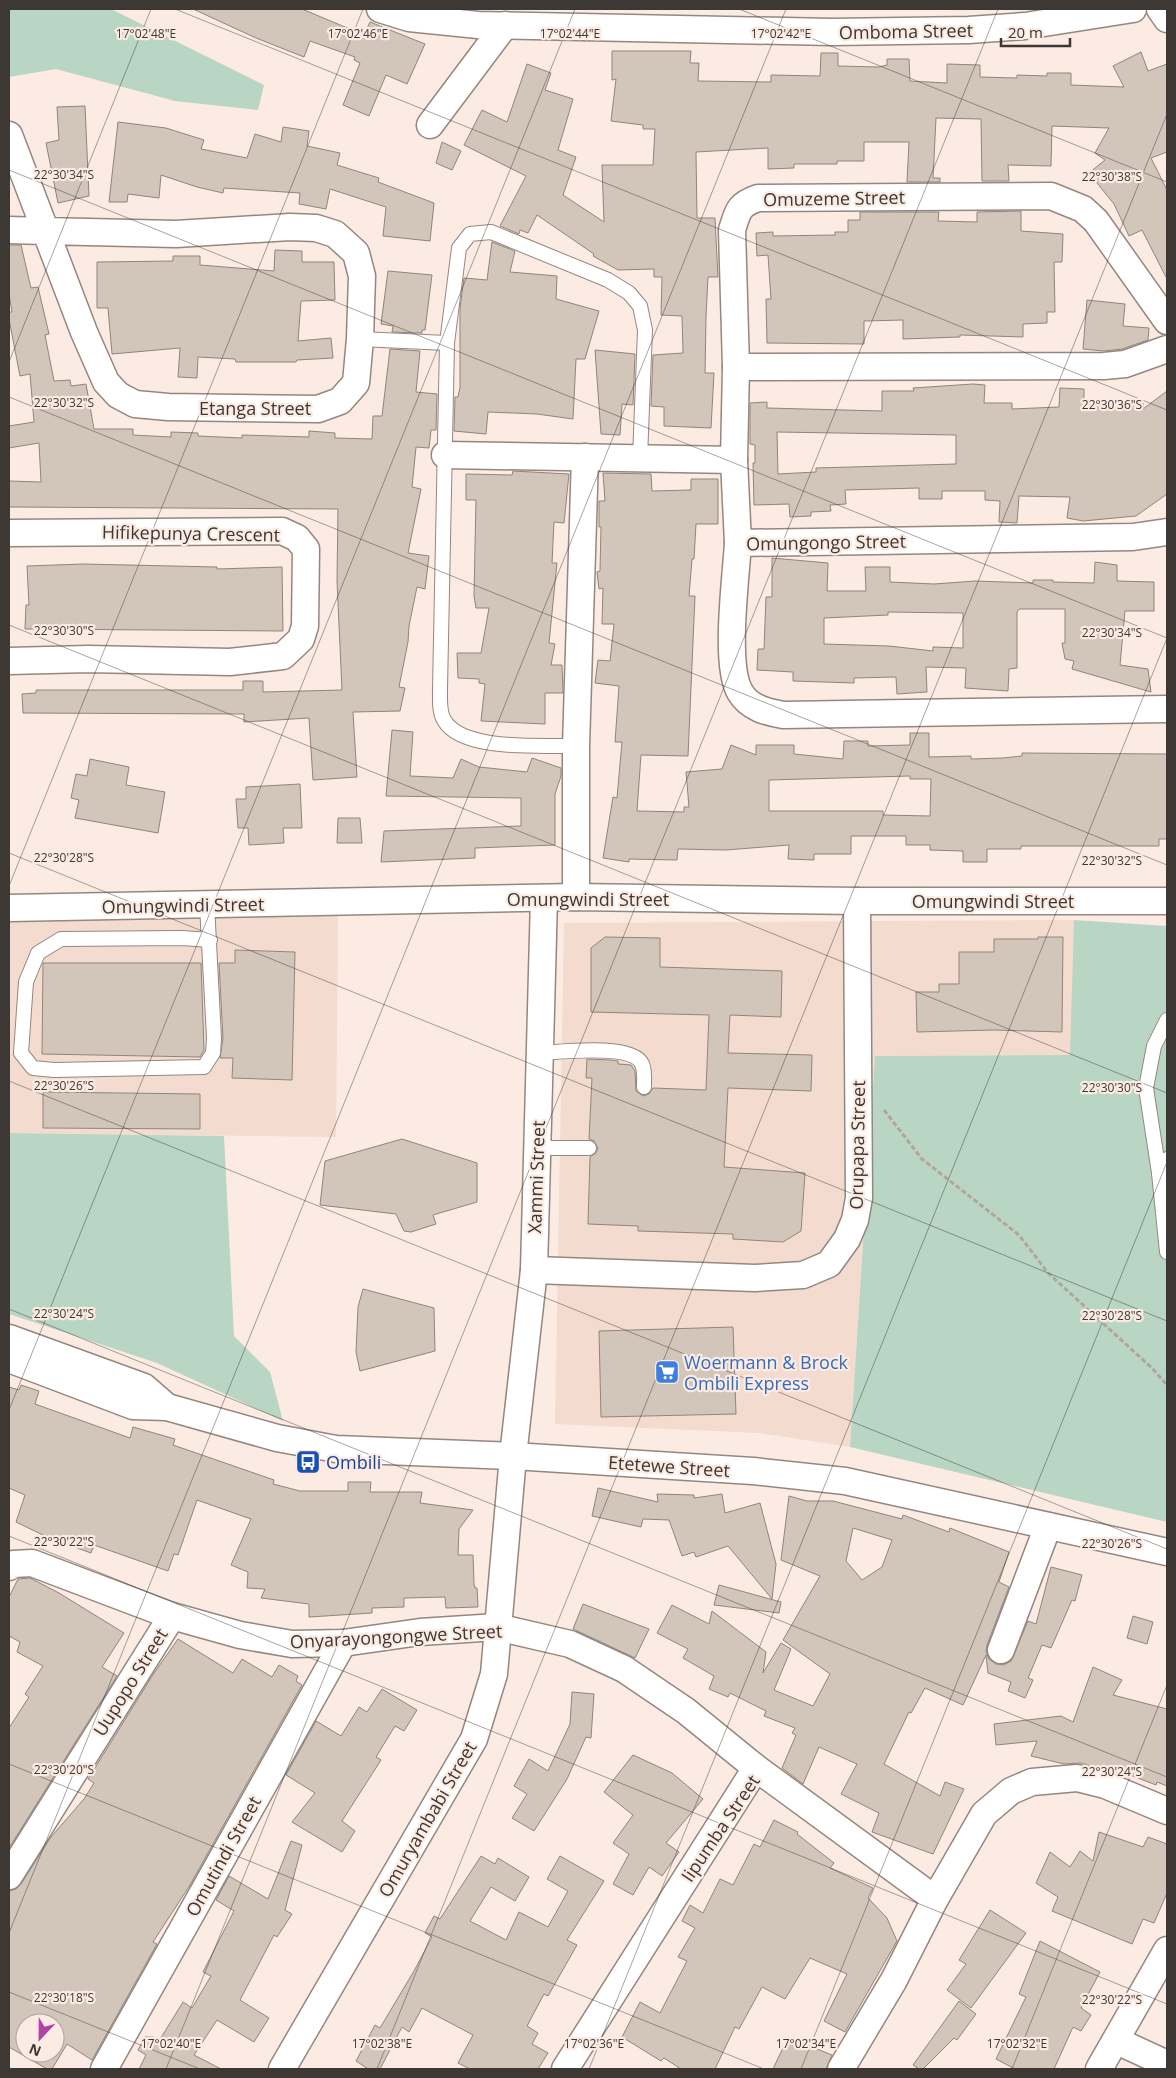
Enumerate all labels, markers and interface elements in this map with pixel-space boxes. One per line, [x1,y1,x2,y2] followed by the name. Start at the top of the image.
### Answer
[1001,15,1070,47] scale bar
[839,18,973,44] street label: Omboma Street
[1008,22,1043,42] text: 20 m
[116,25,176,42] text: 17°02'48"E
[328,25,388,42] text: 17°02'46"E
[540,25,600,42] text: 17°02'44"E
[751,25,811,42] text: 17°02'42"E
[34,166,94,183] text: 22°30'34"S
[1082,168,1142,185] text: 22°30'38"S
[763,185,905,211] street label: Omuzeme Street
[34,394,94,411] text: 22°30'32"S
[199,396,311,420] street label: Etanga Street
[1082,396,1142,413] text: 22°30'36"S
[102,519,280,547] street label: Hifikepunya Crescent
[746,529,906,555] street label: Omungongo Street
[34,622,94,639] text: 22°30'30"S
[1082,624,1142,641] text: 22°30'34"S
[34,849,94,866] text: 22°30'28"S
[1082,852,1142,869] text: 22°30'32"S
[507,887,669,911] street label: Omungwindi Street
[912,889,1074,913] street label: Omungwindi Street
[102,892,264,918] street label: Omungwindi Street
[34,1077,94,1094] text: 22°30'26"S
[1082,1079,1142,1096] text: 22°30'30"S
[844,1080,870,1210] street label: Orupapa Street
[522,1120,550,1234] street label: Xammi Street
[34,1305,94,1322] text: 22°30'24"S
[1082,1307,1142,1324] text: 22°30'28"S
[684,1350,849,1395] place label: Woermann & Brock Ombili Express
[654,1359,680,1385] supermarket icon: Woermann & Brock Ombili Express
[295,1449,321,1475] bus stop icon: Ombili
[326,1450,381,1474] place label: Ombili
[607,1450,731,1482] street label: Etetewe Street
[34,1533,94,1550] text: 22°30'22"S
[1082,1535,1142,1552] text: 22°30'26"S
[289,1618,503,1654] street label: Onyarayongongwe Street
[87,1624,173,1740] street label: Uupopo Street
[373,1737,481,1901] street label: Omuryambabi Street
[34,1761,94,1778] text: 22°30'20"S
[1082,1763,1142,1780] text: 22°30'24"S
[675,1770,765,1886] street label: Iipumba Street
[180,1791,266,1921] street label: Omutindi Street
[34,1989,94,2006] text: 22°30'18"S
[1082,1991,1142,2008] text: 22°30'22"S
[15,2013,65,2063] north arrow
[141,2035,201,2052] text: 17°02'40"E
[352,2035,412,2052] text: 17°02'38"E
[564,2035,624,2052] text: 17°02'36"E
[776,2035,836,2052] text: 17°02'34"E
[987,2035,1047,2052] text: 17°02'32"E
[26,2040,44,2061] text: N

